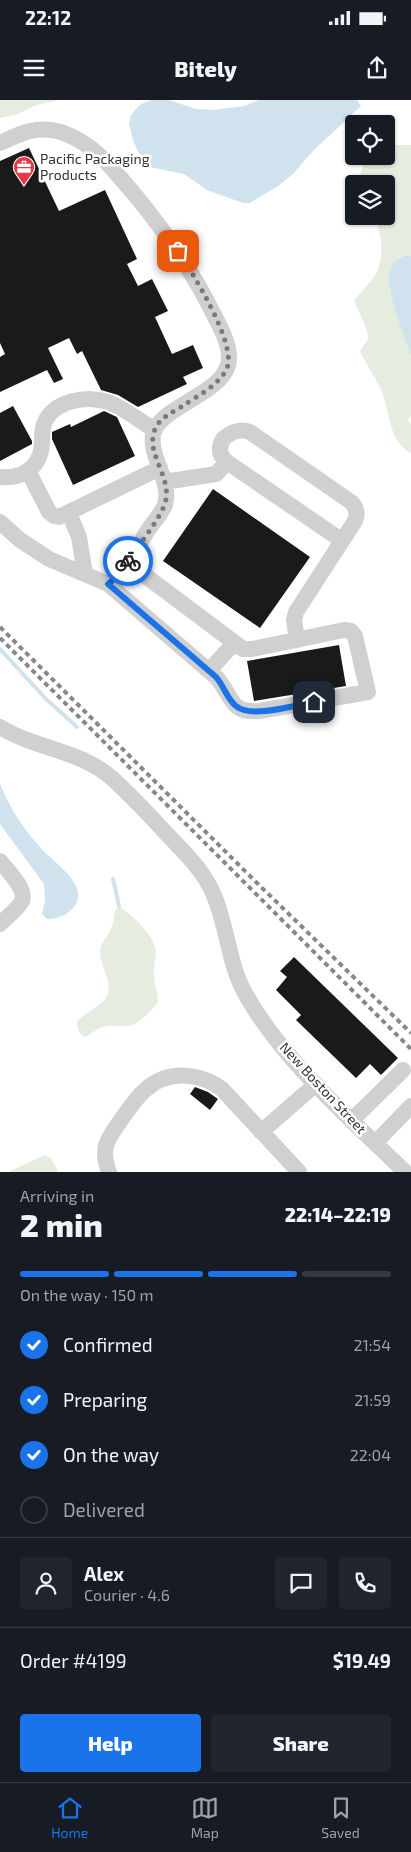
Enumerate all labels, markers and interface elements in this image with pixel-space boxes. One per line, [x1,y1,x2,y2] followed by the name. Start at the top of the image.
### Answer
[25,6,71,29] text: 22:12
[20,54,48,82] icon: menu
[363,54,391,82] icon: share
[174,55,237,81] text: Bitely
[345,115,395,225] map controls
[345,115,395,165] button: locate
[40,150,150,183] place label: Pacific Packaging Products
[12,155,36,186] office icon: Pacific Packaging Products
[345,175,395,225] button: layers
[157,230,199,272] pin
[164,237,192,265] icon: bag
[103,536,153,586] courier
[114,547,142,575] icon: bike
[293,681,335,723] pin
[300,688,328,716] icon: home
[277,1038,370,1137] street label: New Boston Street
[20,1186,94,1205] text: Arriving in
[285,1203,391,1226] text: 22:14–22:19
[20,1205,103,1243] text: 2 min
[20,1285,154,1304] text: On the way · 150 m
[20,1331,48,1359] icon: check
[63,1333,153,1356] text: Confirmed
[353,1335,391,1354] text: 21:54
[20,1386,48,1414] icon: check
[63,1388,147,1411] text: Preparing
[354,1390,391,1409] text: 21:59
[20,1441,48,1469] icon: check
[63,1443,159,1466] text: On the way
[350,1445,391,1464] text: 22:04
[63,1498,145,1521] text: Delivered
[20,1557,72,1609] button: person
[275,1557,327,1609] button: chat
[339,1557,391,1609] button: phone
[84,1562,124,1585] text: Alex
[84,1585,170,1604] text: Courier · 4.6
[20,1649,127,1672] text: Order #4199
[333,1649,391,1672] text: $19.49
[20,1714,201,1772] button: Help
[211,1714,391,1772] button: Share
[51,1794,88,1841] tab: Home
[191,1794,219,1841] tab: Map
[321,1794,360,1841] tab: Saved

